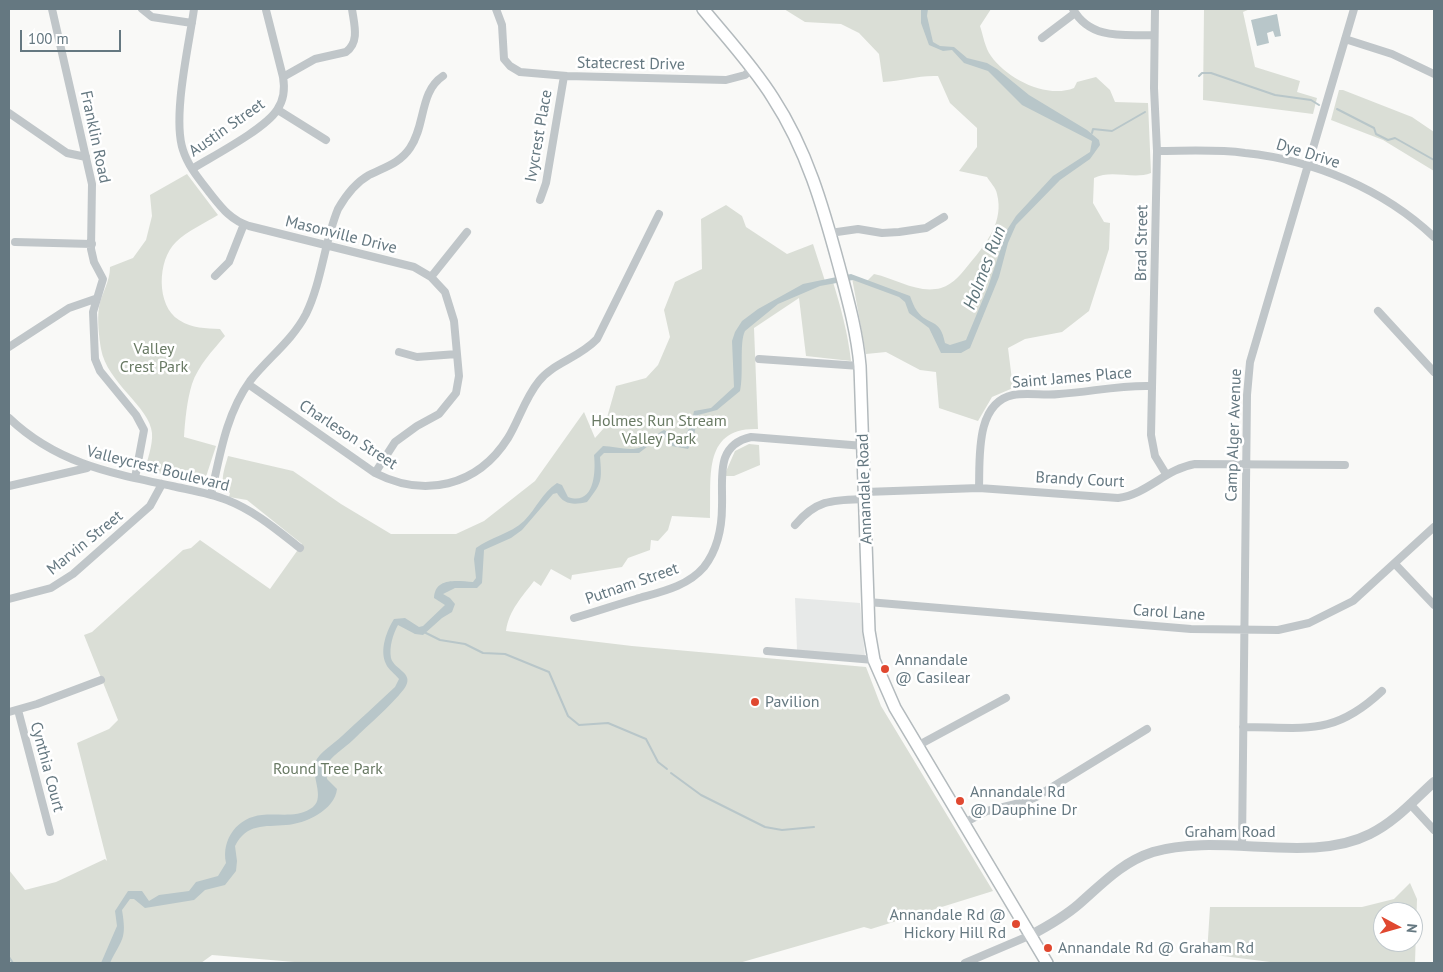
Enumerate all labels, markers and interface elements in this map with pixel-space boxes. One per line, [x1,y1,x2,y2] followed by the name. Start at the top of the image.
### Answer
[22,20,124,52] scale bar
[28,29,69,48] text: 100 m
[577,53,685,75] street label: Statecrest Drive
[521,88,557,184] street label: Ivycrest Place
[76,89,114,185] street label: Franklin Road
[185,95,269,161] street label: Austin Street
[1274,135,1342,173] street label: Dye Drive
[1132,205,1152,281] street label: Brad Street
[283,212,399,258] street label: Masonville Drive
[959,223,1011,313] water label: Holmes Run
[120,339,188,377] park label: Valley Crest Park
[1011,363,1133,393] street label: Saint James Place
[1222,368,1246,502] street label: Camp Alger Avenue
[295,396,401,474] street label: Charleson Street
[591,411,727,449] park label: Holmes Run Stream Valley Park
[853,433,877,545] street label: Annandale Road
[85,442,231,496] street label: Valleycrest Boulevard
[1035,468,1125,492] street label: Brandy Court
[43,507,127,579] street label: Marvin Street
[583,559,681,609] street label: Putnam Street
[1132,601,1206,625] street label: Carol Lane
[895,650,970,688] place label: Annandale @ Casilear
[879,663,891,675] marker: Annandale @ Casilear
[765,692,820,712] place label: Pavilion
[749,696,761,708] marker: Pavilion
[26,720,68,814] street label: Cynthia Court
[273,759,383,779] park label: Round Tree Park
[970,782,1077,820] place label: Annandale Rd @ Dauphine Dr
[954,795,966,807] marker: Annandale Rd @ Dauphine Dr
[1185,822,1275,842] street label: Graham Road
[1373,902,1423,952] north arrow
[889,905,1006,943] place label: Annandale Rd @ Hickory Hill Rd
[1010,918,1022,930] marker: Annandale Rd @ Hickory Hill Rd
[1402,923,1421,934] text: N
[1058,938,1254,958] place label: Annandale Rd @ Graham Rd
[1042,942,1054,954] marker: Annandale Rd @ Graham Rd

